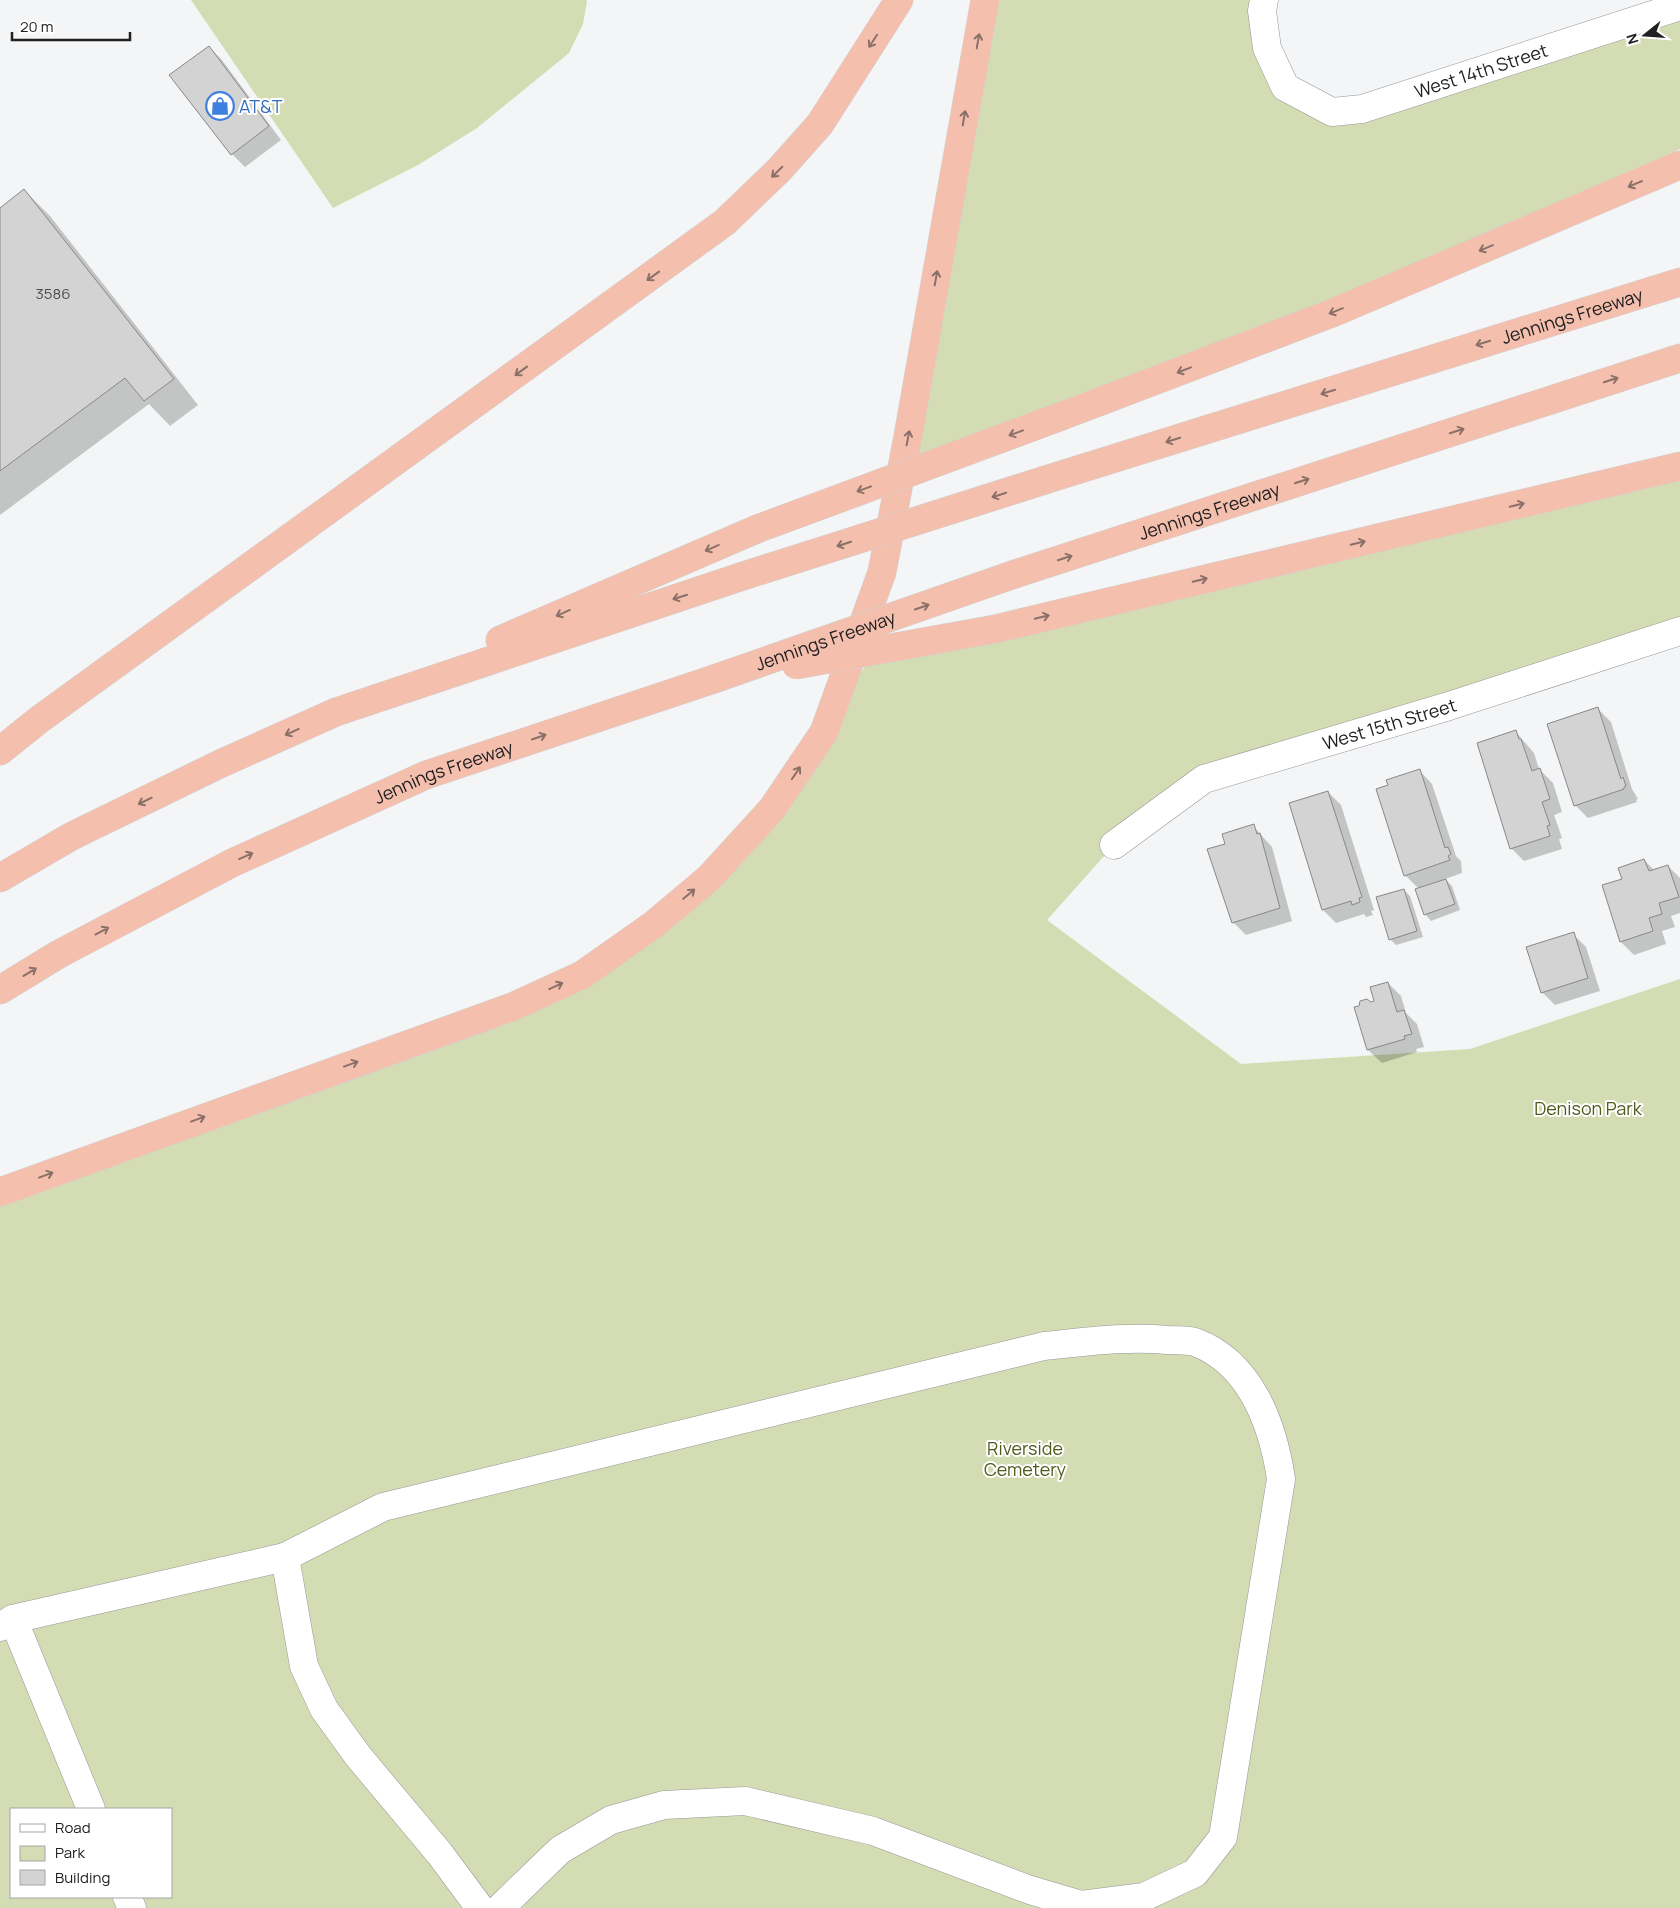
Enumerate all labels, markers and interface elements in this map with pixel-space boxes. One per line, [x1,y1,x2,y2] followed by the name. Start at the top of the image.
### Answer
[12,10,130,42] scale bar
[1620,10,1670,60] north arrow
[20,16,53,37] text: 20 m
[1622,31,1643,47] text: N
[868,34,878,48] one-way arrow
[973,34,983,50] one-way arrow
[1411,38,1551,103] street label: West 14th Street
[205,91,235,121] shop icon: AT&T
[239,94,283,118] place label: AT&T
[960,111,970,127] one-way arrow
[771,165,783,178] one-way arrow
[1628,179,1643,189] one-way arrow
[1479,243,1494,253] one-way arrow
[647,270,660,281] one-way arrow
[932,271,941,287] one-way arrow
[1498,282,1646,349] street label: Jennings Freeway
[36,283,70,304] house number: 3586
[1329,307,1344,316] one-way arrow
[1476,339,1492,349] one-way arrow
[514,366,528,376] one-way arrow
[1177,366,1192,375] one-way arrow
[1603,375,1619,385] one-way arrow
[1320,387,1336,397] one-way arrow
[1449,425,1465,435] one-way arrow
[1009,429,1024,438] one-way arrow
[903,431,913,447] one-way arrow
[1165,436,1181,446] one-way arrow
[1294,476,1310,485] one-way arrow
[1136,477,1283,545] street label: Jennings Freeway
[857,485,872,494] one-way arrow
[991,491,1007,500] one-way arrow
[1508,500,1524,509] one-way arrow
[1350,538,1366,547] one-way arrow
[836,540,852,550] one-way arrow
[705,544,720,554] one-way arrow
[1056,553,1072,563] one-way arrow
[1192,575,1208,584] one-way arrow
[673,593,689,602] one-way arrow
[914,602,929,611] one-way arrow
[752,604,899,676] street label: Jennings Freeway
[556,609,571,619] one-way arrow
[1034,612,1050,621] one-way arrow
[1320,692,1459,755] street label: West 15th Street
[285,727,300,737] one-way arrow
[530,732,546,742] one-way arrow
[370,735,516,809] street label: Jennings Freeway
[791,766,801,780] one-way arrow
[137,796,152,806] one-way arrow
[238,851,253,861] one-way arrow
[683,889,696,900] one-way arrow
[94,926,109,935] one-way arrow
[22,966,36,976] one-way arrow
[548,981,563,991] one-way arrow
[343,1059,359,1068] one-way arrow
[1534,1096,1643,1120] park label: Denison Park
[190,1114,206,1123] one-way arrow
[38,1170,53,1179] one-way arrow
[984,1436,1067,1481] park label: Riverside Cemetery
[10,1808,172,1898] legend
[55,1817,91,1838] text: Road
[55,1842,85,1863] text: Park
[55,1867,110,1888] text: Building

